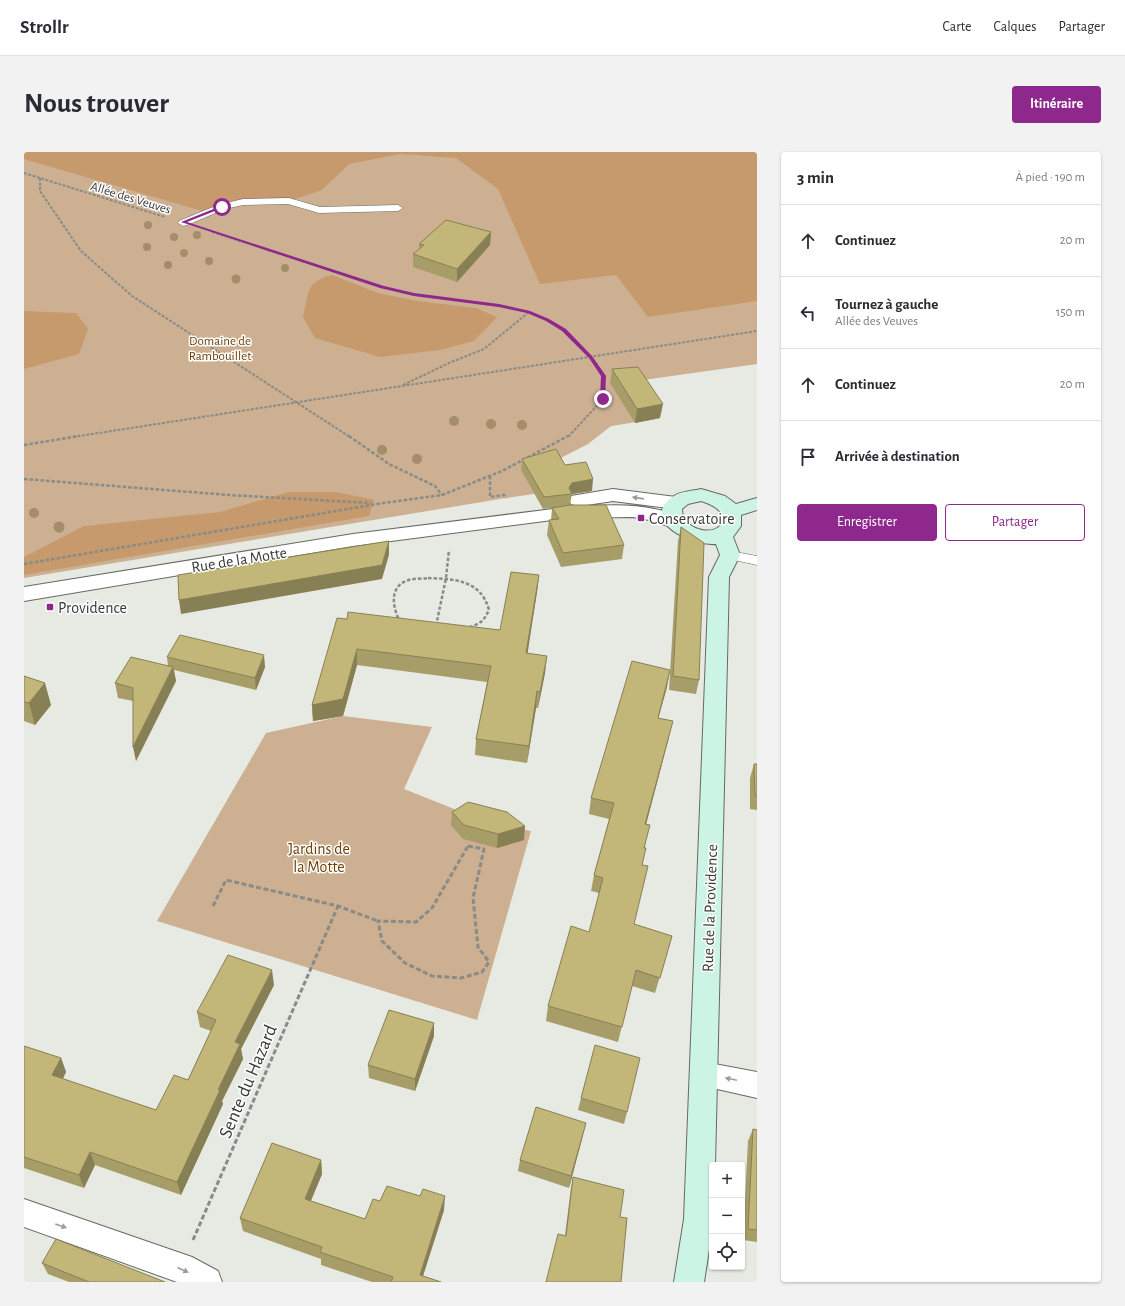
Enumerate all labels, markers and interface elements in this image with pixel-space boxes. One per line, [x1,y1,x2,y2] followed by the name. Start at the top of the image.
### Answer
[20,18,69,37] text: Strollr
[943,20,971,34] text: Carte
[993,20,1037,34] text: Calques
[1059,20,1105,34] text: Partager
[1012,86,1101,123] button: Itinéraire
[24,90,169,118] text: Nous trouver
[797,169,834,186] text: 3 min
[1016,171,1085,184] text: À pied · 190 m
[89,180,172,217] street label: Allée des Veuves
[213,198,231,216] route start
[797,230,819,252] icon: ahead
[835,233,896,248] text: Continuez
[1060,234,1085,247] text: 20 m
[835,297,938,312] text: Tournez à gauche
[797,302,819,324] icon: left
[1056,306,1085,319] text: 150 m
[835,315,918,328] text: Allée des Veuves
[189,335,251,363] park label: Domaine de Rambouillet
[797,374,819,396] icon: ahead
[835,377,896,392] text: Continuez
[1060,378,1085,391] text: 20 m
[594,390,612,408] route end
[797,446,819,468] icon: arrive
[835,449,960,464] text: Arrivée à destination
[631,495,644,501] one-way arrow
[797,504,937,541] button: Enregistrer
[945,504,1085,541] button: Partager
[649,511,735,527] place label: Conservatoire
[636,513,646,523] marker: Conservatoire
[190,545,288,575] street label: Rue de la Motte
[58,600,127,616] place label: Providence
[45,602,55,612] marker: Providence
[288,841,350,875] park label: Jardins de la Motte
[700,844,720,972] street label: Rue de la Providence
[216,1022,281,1141] street label: Sente du Hazard
[725,1076,737,1082] one-way arrow
[709,1162,745,1270] map controls
[709,1162,745,1198] button: +
[709,1198,745,1234] button: −
[55,1224,67,1230] one-way arrow
[709,1234,745,1270] button: locate
[178,1267,189,1273] one-way arrow

